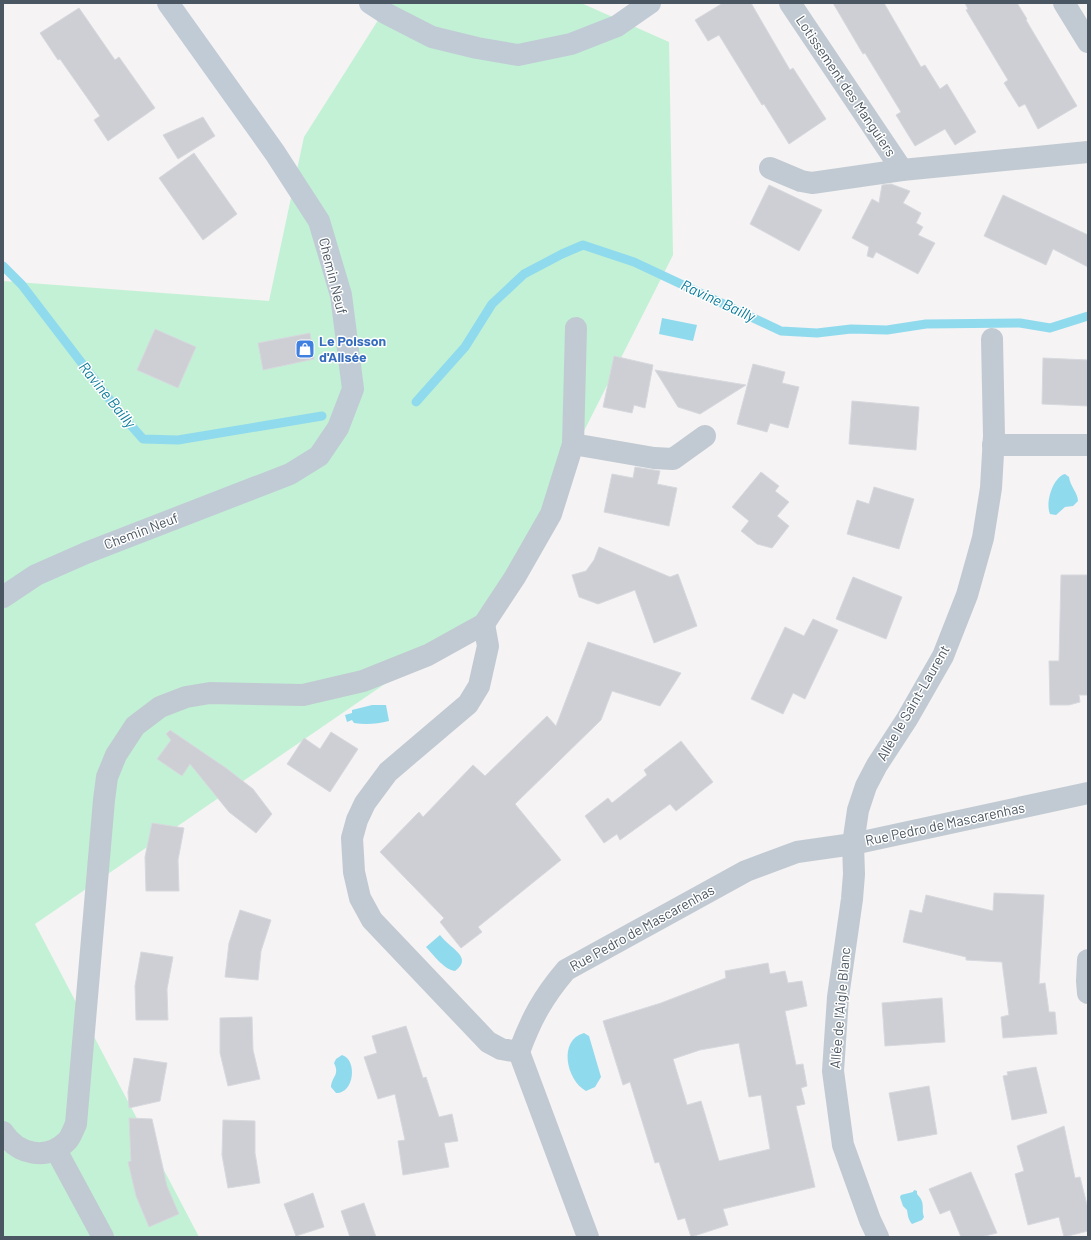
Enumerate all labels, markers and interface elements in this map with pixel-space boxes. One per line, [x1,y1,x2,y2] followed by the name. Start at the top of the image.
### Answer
[793,12,900,160] street label: Lotissement des Manguiers
[316,236,351,316] street label: Chemin Neuf
[678,275,760,326] water label: Ravine Bailly
[319,332,386,365] place label: Le Poisson d'Alisée
[294,338,316,360] shop icon: Le Poisson d'Alisée
[76,358,141,432] water label: Ravine Bailly
[101,509,180,553] street label: Chemin Neuf
[873,642,953,764] street label: Allée le Saint-Laurent
[864,798,1026,849] street label: Rue Pedro de Mascarenhas
[567,881,717,974] street label: Rue Pedro de Mascarenhas
[826,947,853,1069] street label: Allée de l'Aigle Blanc

